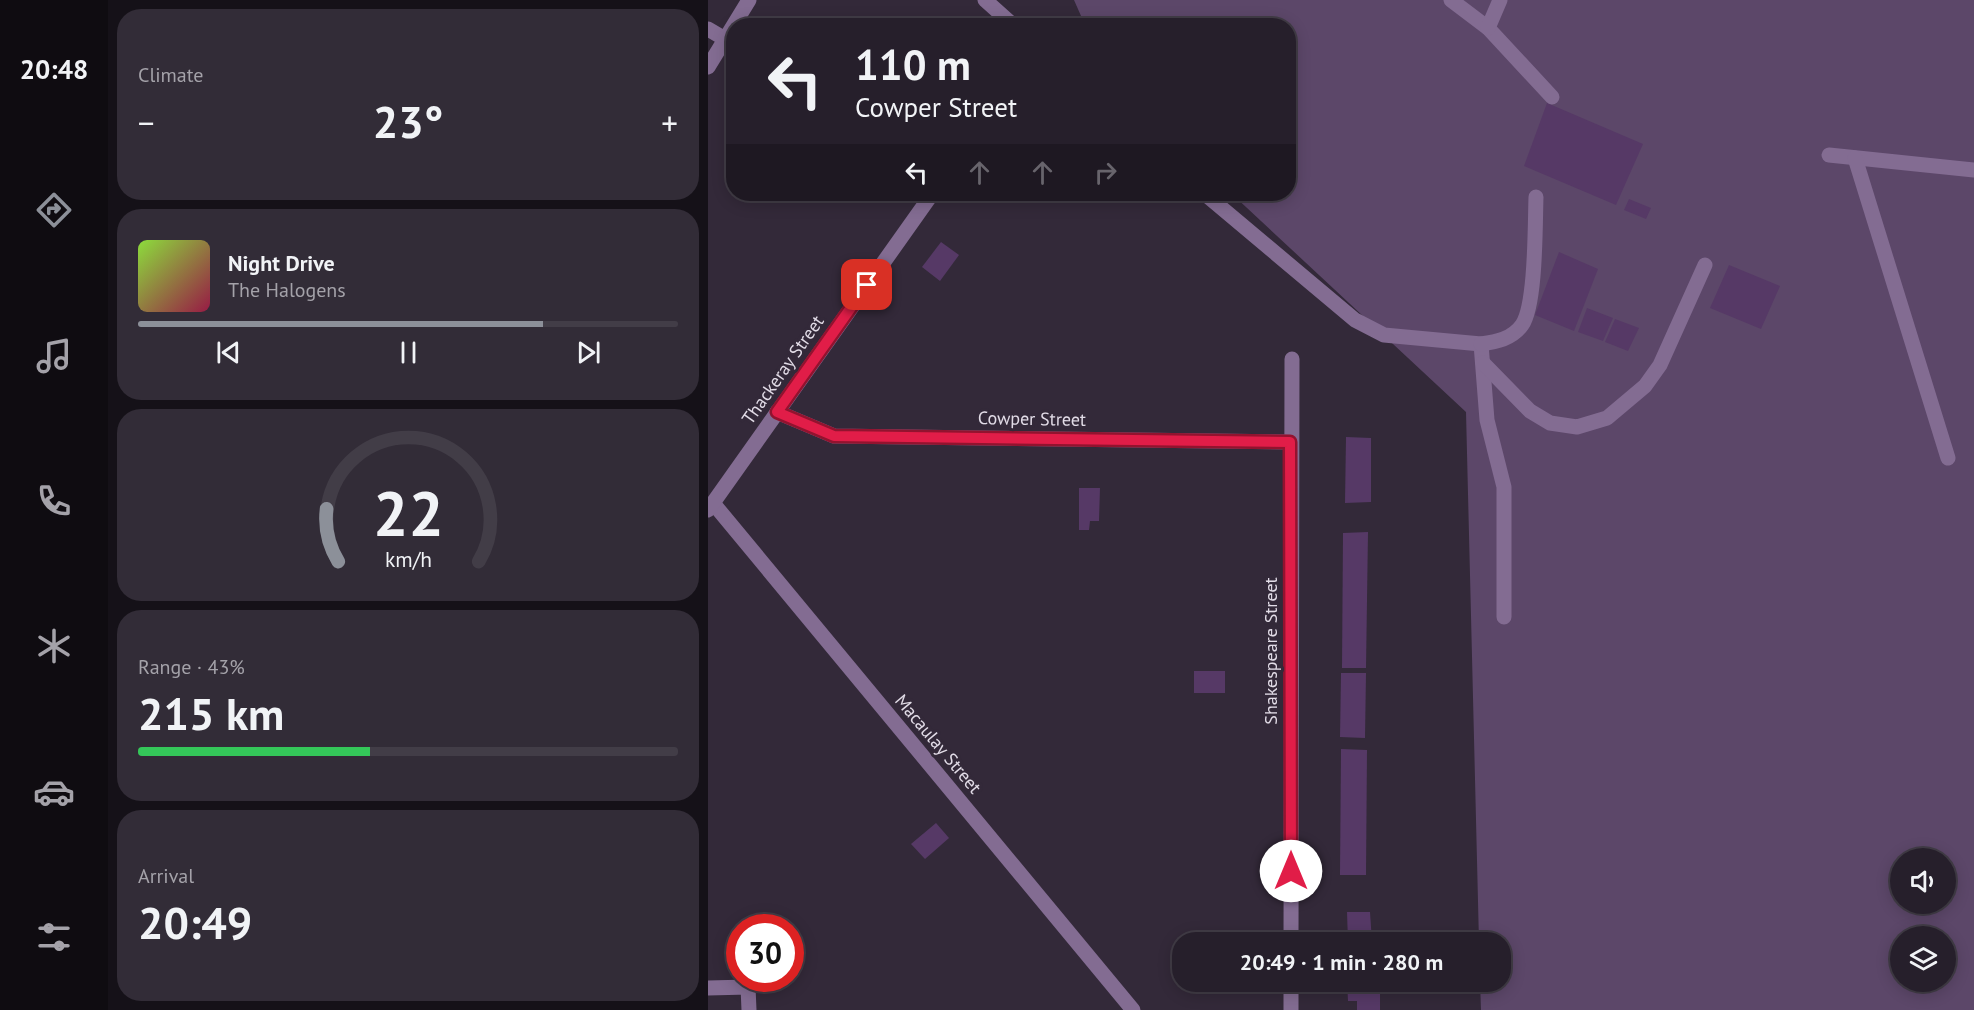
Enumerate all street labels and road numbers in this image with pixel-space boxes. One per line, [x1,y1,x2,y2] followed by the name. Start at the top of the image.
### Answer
[736,311,829,429] street label: Thackeray Street
[978,406,1086,431] street label: Cowper Street
[1259,577,1282,725] street label: Shakespeare Street
[890,689,987,798] street label: Macaulay Street

